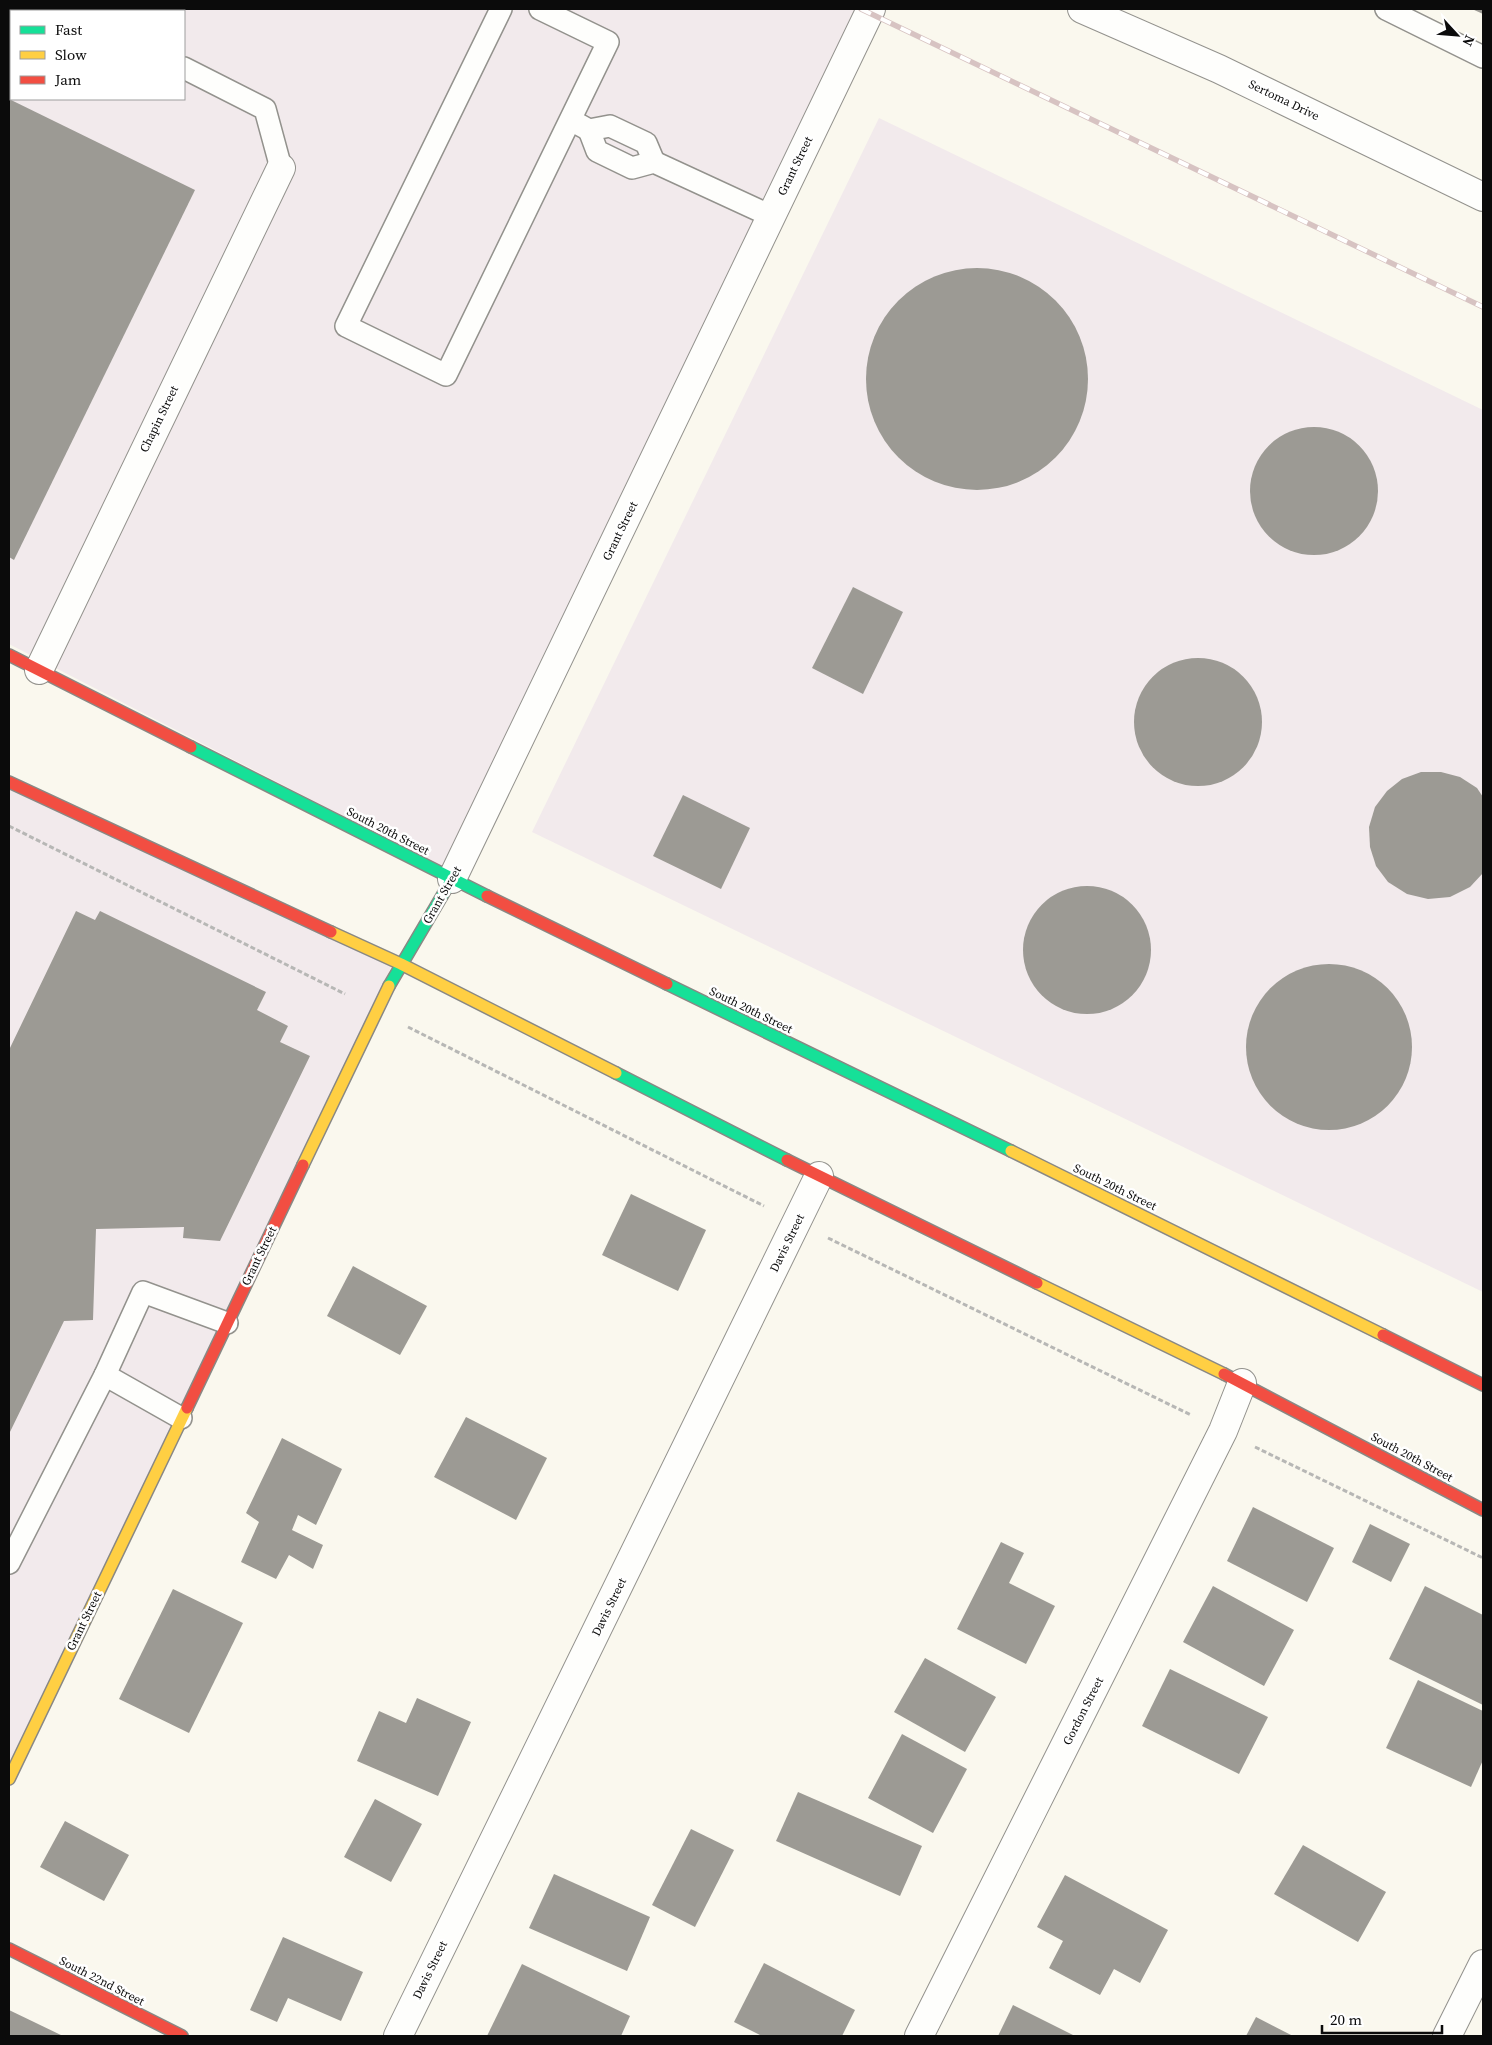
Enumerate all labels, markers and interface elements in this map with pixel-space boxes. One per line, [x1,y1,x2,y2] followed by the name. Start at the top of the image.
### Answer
[10,10,185,100] legend
[1432,10,1482,60] north arrow
[55,19,82,40] text: Fast
[1457,32,1480,50] text: N
[55,44,87,65] text: Slow
[54,69,82,90] text: Jam
[1246,76,1322,124] street label: Sertoma Drive
[774,134,816,198] street label: Grant Street
[136,383,182,455] street label: Chapin Street
[599,499,641,563] street label: Grant Street
[344,803,432,859] street label: South 20th Street
[419,863,465,927] street label: Grant Street
[707,983,795,1037] street label: South 20th Street
[1071,1160,1159,1214] street label: South 20th Street
[766,1211,808,1275] street label: Davis Street
[238,1224,280,1288] street label: Grant Street
[1368,1429,1456,1485] street label: South 20th Street
[588,1575,630,1639] street label: Davis Street
[63,1589,105,1653] street label: Grant Street
[1059,1674,1107,1748] street label: Gordon Street
[409,1938,451,2002] street label: Davis Street
[57,1953,147,2009] street label: South 22nd Street
[1322,2002,1442,2034] scale bar
[1330,2009,1362,2030] text: 20 m

